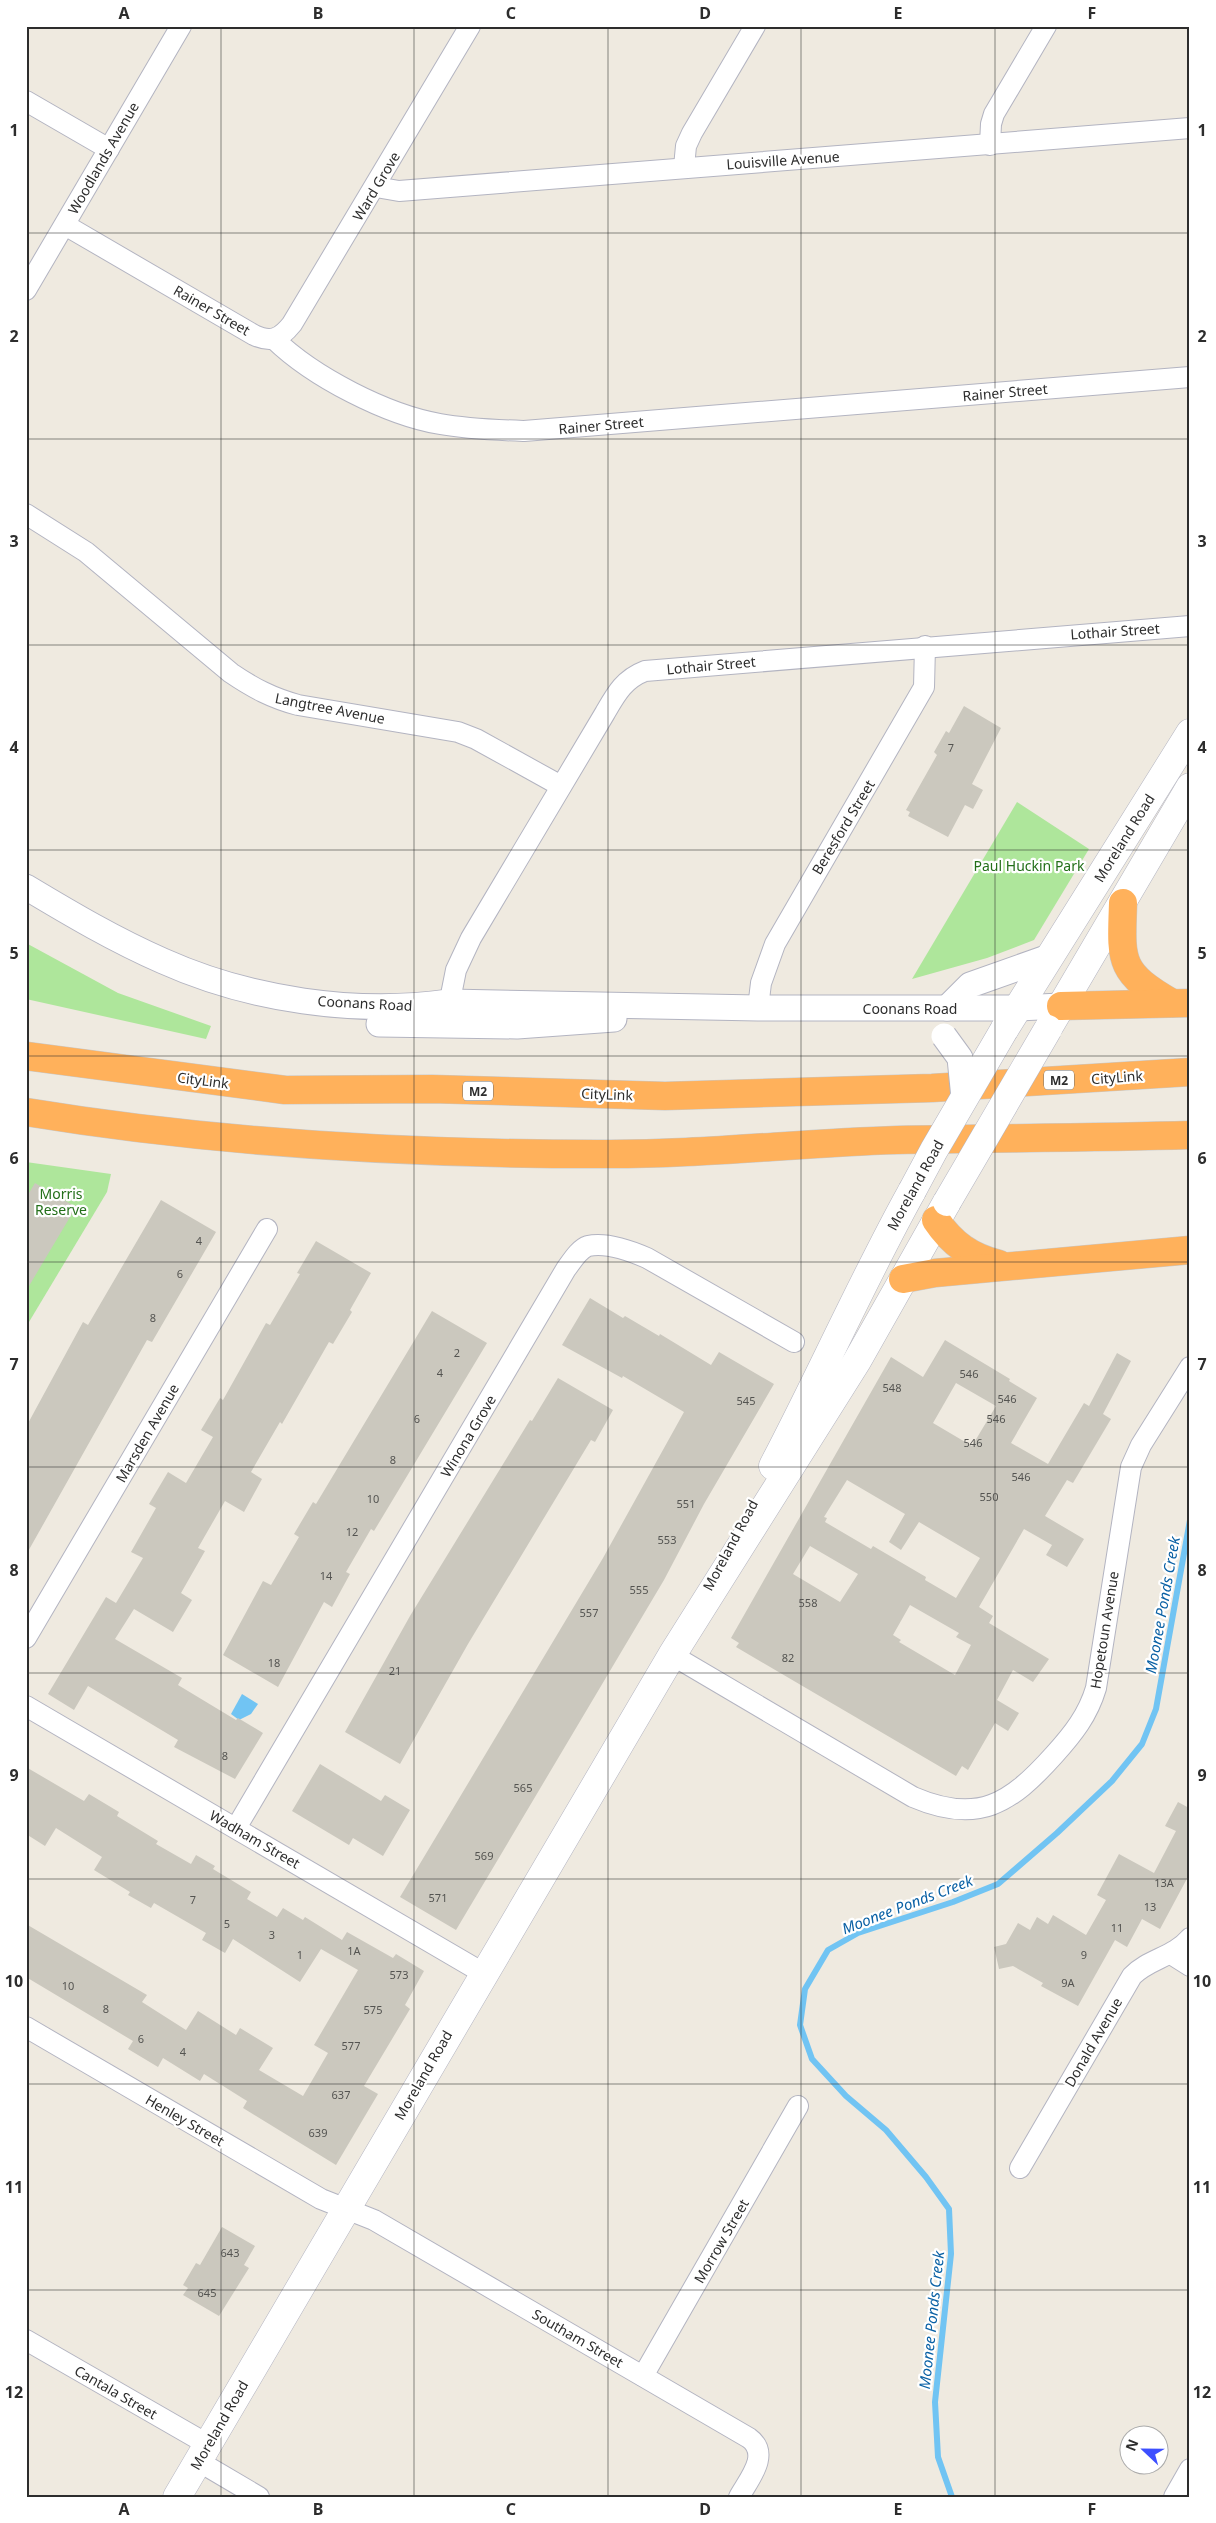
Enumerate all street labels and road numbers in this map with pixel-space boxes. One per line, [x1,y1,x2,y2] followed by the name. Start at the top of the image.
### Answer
[63,98,143,218] street label: Woodlands Avenue
[726,147,840,173] street label: Louisville Avenue
[348,148,404,224] street label: Ward Grove
[170,280,254,340] street label: Rainer Street
[962,379,1048,405] street label: Rainer Street
[558,412,644,438] street label: Rainer Street
[1070,618,1160,644] street label: Lothair Street
[666,652,756,678] street label: Lothair Street
[273,688,387,728] street label: Langtree Avenue
[807,776,879,878] street label: Beresford Street
[1089,790,1159,886] street label: Moreland Road
[317,991,413,1015] street label: Coonans Road
[863,999,957,1018] street label: Coonans Road
[1091,1066,1144,1088] street label: CityLink
[176,1067,230,1093] street label: CityLink
[1044,1070,1074,1090] road number: M2
[463,1082,493,1100] road number: M2
[581,1084,634,1104] street label: CityLink
[882,1136,948,1234] street label: Moreland Road
[111,1380,183,1486] street label: Marsden Avenue
[436,1391,500,1481] street label: Winona Grove
[698,1496,762,1594] street label: Moreland Road
[1085,1570,1123,1690] street label: Hopetoun Avenue
[206,1805,304,1873] street label: Wadham Street
[1060,1994,1126,2090] street label: Donald Avenue
[390,2027,456,2123] street label: Moreland Road
[142,2090,228,2150] street label: Henley Street
[689,2195,753,2287] street label: Morrow Street
[529,2304,627,2372] street label: Southam Street
[71,2361,161,2423] street label: Cantala Street
[186,2377,252,2473] street label: Moreland Road

